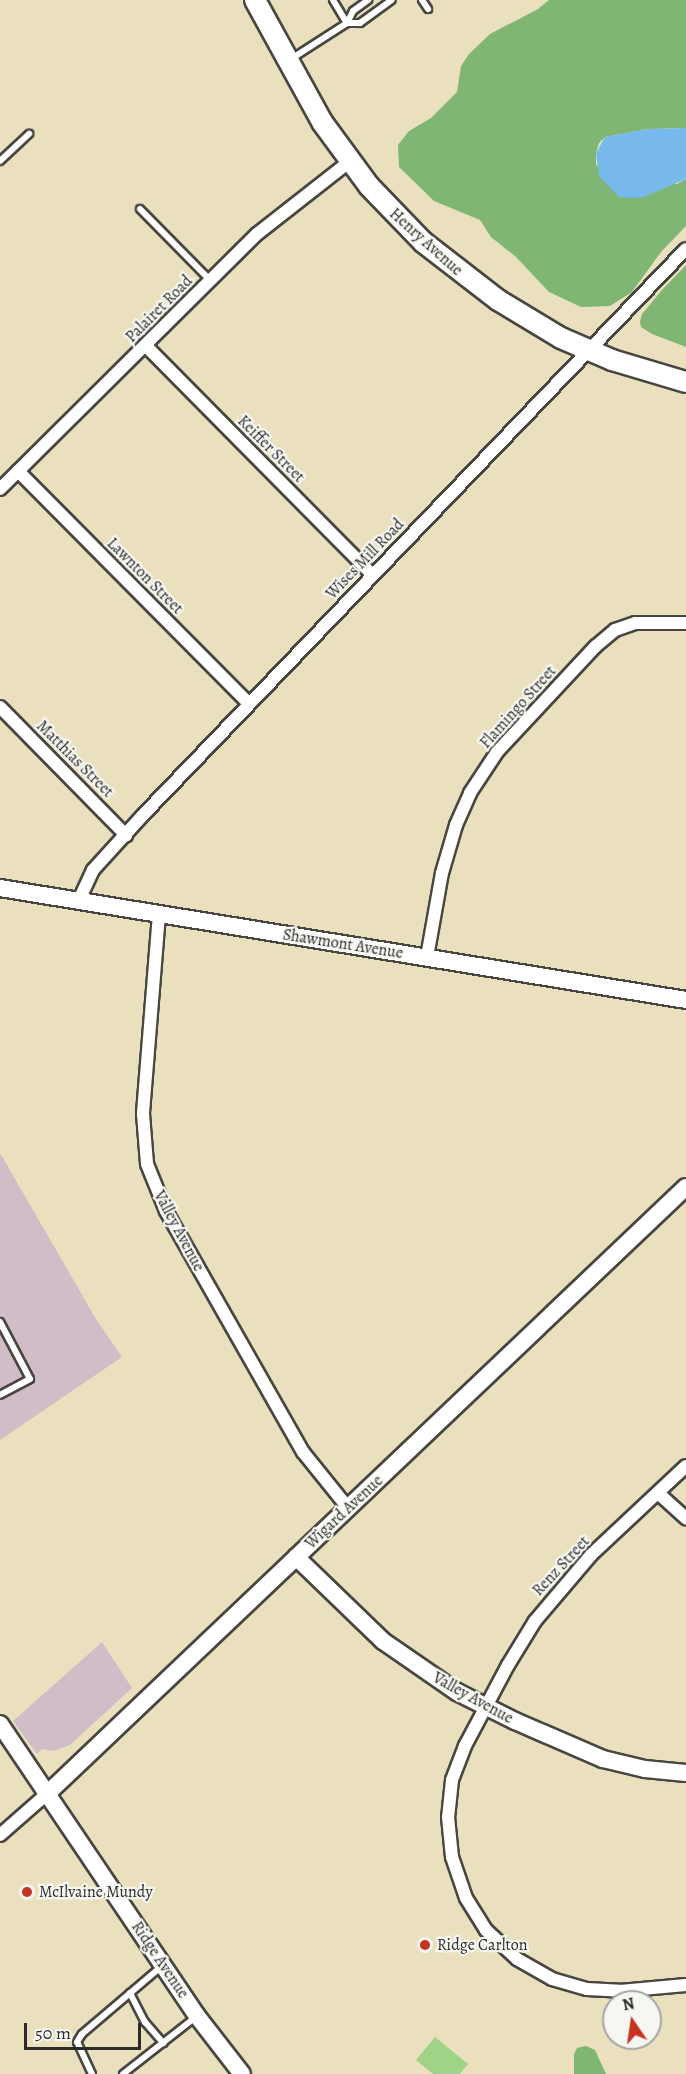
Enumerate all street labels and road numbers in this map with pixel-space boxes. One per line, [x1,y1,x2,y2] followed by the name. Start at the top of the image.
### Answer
[385,204,467,280] street label: Henry Avenue
[122,272,196,346] street label: Palairet Road
[234,412,308,486] street label: Keiffer Street
[322,515,408,603] street label: Wises Mill Road
[103,534,187,618] street label: Lawnton Street
[476,662,560,752] street label: Flamingo Street
[33,717,117,801] street label: Matthias Street
[282,925,404,963] street label: Shawmont Avenue
[150,1187,208,1275] street label: Valley Avenue
[301,1471,387,1553] street label: Wigard Avenue
[528,1532,594,1600] street label: Renz Street
[429,1668,517,1728] street label: Valley Avenue
[127,1918,193,2002] street label: Ridge Avenue

